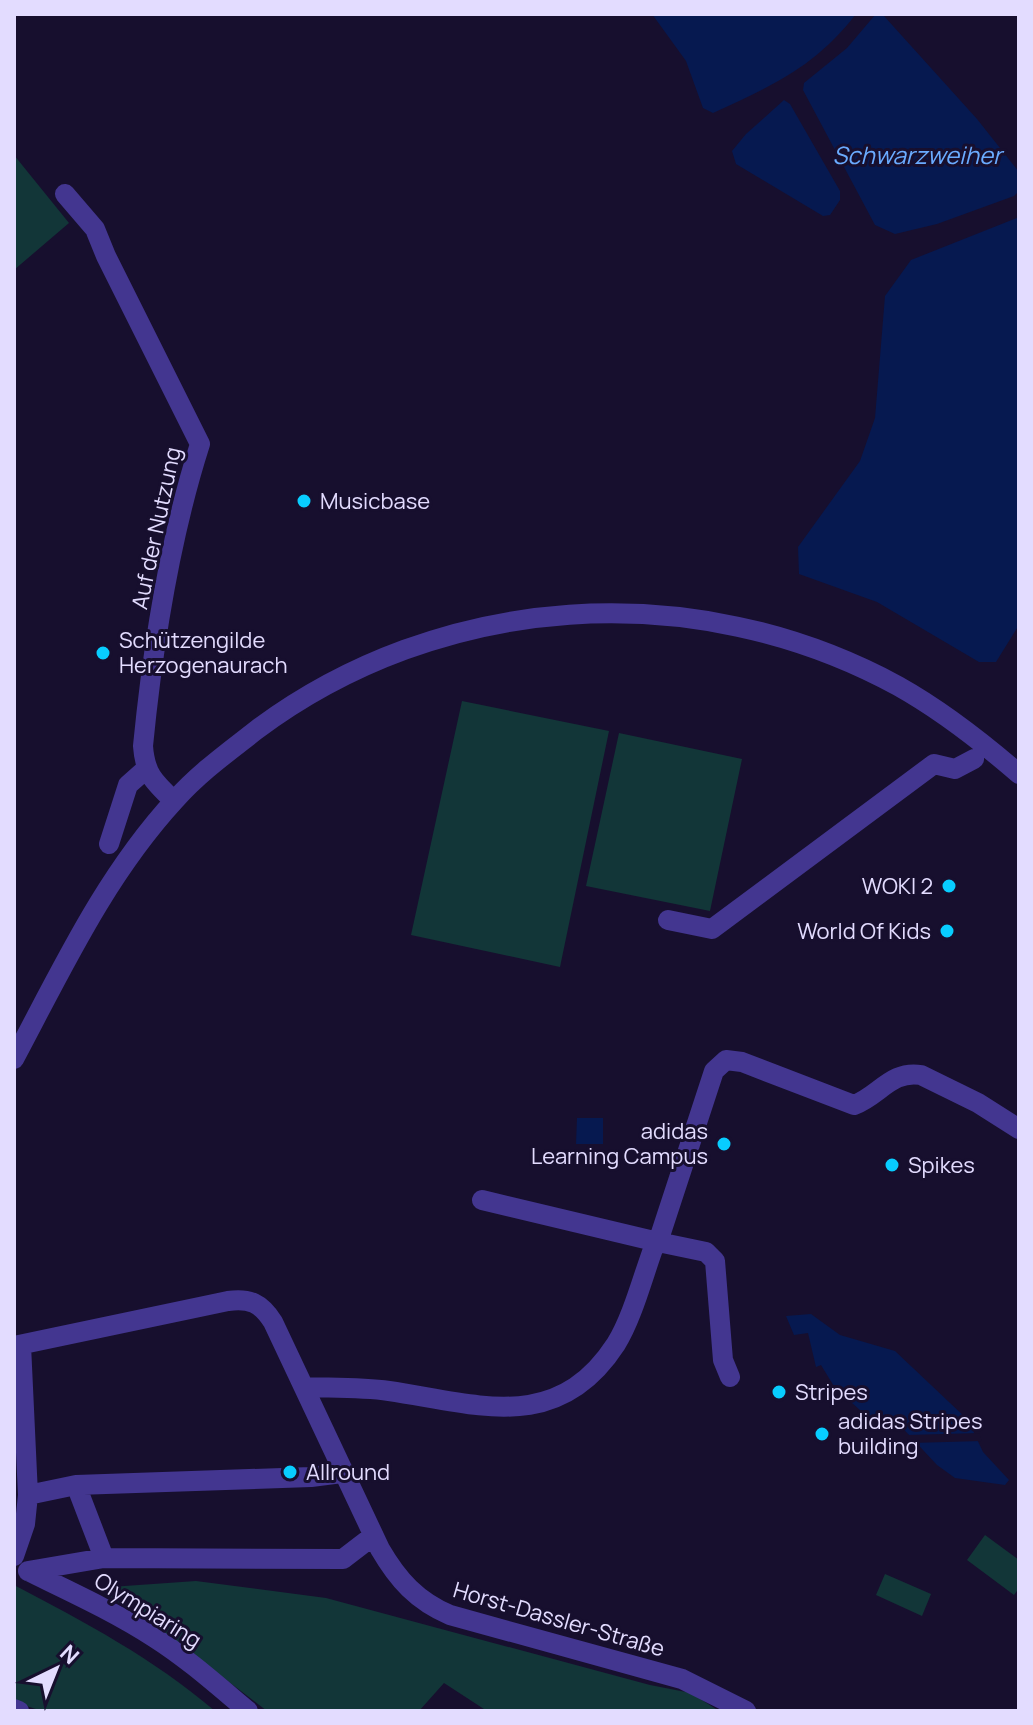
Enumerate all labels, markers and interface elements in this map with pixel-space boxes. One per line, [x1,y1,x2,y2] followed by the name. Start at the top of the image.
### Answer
[832,138,1005,171] water label: Schwarzweiher
[124,444,188,612] street label: Auf der Nutzung
[320,486,430,516] place label: Musicbase
[295,492,313,510] marker: Musicbase
[119,625,288,680] place label: Schützengilde Herzogenaurach
[94,644,112,662] marker: Schützengilde Herzogenaurach
[862,871,933,901] place label: WOKI 2
[940,877,958,895] marker: WOKI 2
[797,916,931,946] place label: World Of Kids
[938,922,956,940] marker: World Of Kids
[531,1116,708,1171] place label: adidas Learning Campus
[715,1135,733,1153] marker: adidas Learning Campus
[908,1150,975,1180] place label: Spikes
[883,1156,901,1174] marker: Spikes
[795,1377,868,1407] place label: Stripes
[770,1383,788,1401] marker: Stripes
[838,1406,982,1461] place label: adidas Stripes building
[813,1425,831,1443] marker: adidas Stripes building
[306,1457,390,1487] place label: Allround
[281,1463,299,1481] marker: Allround
[89,1565,207,1655] street label: Olympiaring
[450,1574,668,1664] street label: Horst-Dassler-Straße
[16,1629,96,1709] north arrow
[54,1638,86,1671] text: N

